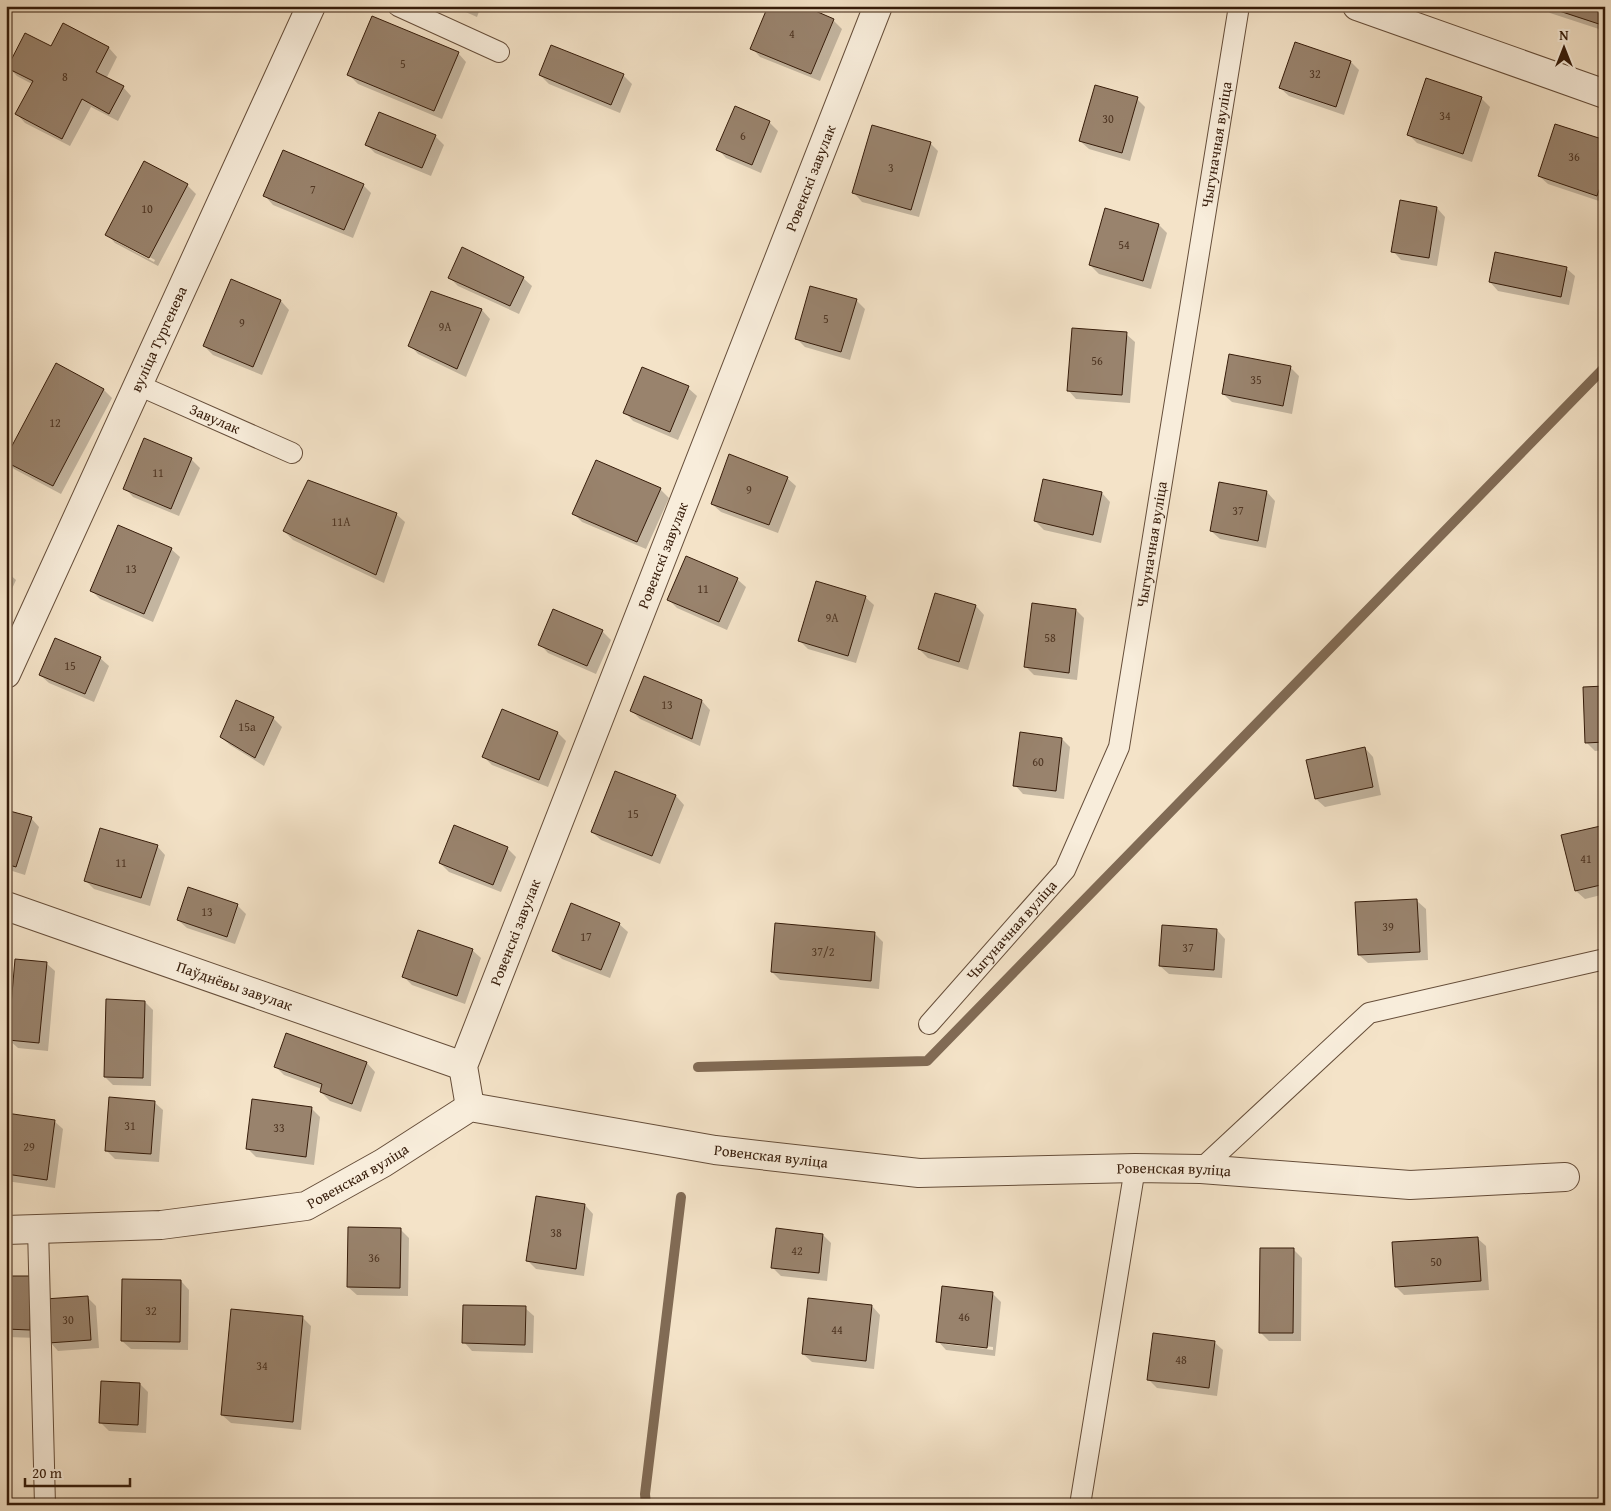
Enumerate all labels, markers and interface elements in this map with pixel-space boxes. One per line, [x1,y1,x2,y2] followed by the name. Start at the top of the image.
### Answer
[1538,22,1588,72] north arrow
[789,25,795,42] house number: 4
[1559,25,1569,45] text: N
[400,55,406,72] house number: 5
[1309,65,1321,82] house number: 32
[62,68,68,85] house number: 8
[1195,79,1237,209] street label: Чыгуначная вуліца
[1439,107,1451,124] house number: 34
[1102,110,1114,127] house number: 30
[780,122,840,234] street label: Ровенскі завулак
[740,127,746,144] house number: 6
[1568,148,1580,165] house number: 36
[888,159,894,176] house number: 3
[310,181,316,198] house number: 7
[141,200,153,217] house number: 10
[1118,236,1130,253] house number: 54
[125,282,192,395] street label: вуліца Тургенева
[823,310,829,327] house number: 5
[239,314,245,331] house number: 9
[438,318,452,335] house number: 9А
[1091,352,1103,369] house number: 56
[1250,371,1262,388] house number: 35
[186,398,244,439] street label: Завулак
[49,414,61,431] house number: 12
[152,464,164,481] house number: 11
[1131,479,1172,609] street label: Чыгуначная вуліца
[746,481,752,498] house number: 9
[632,499,693,611] street label: Ровенскі завулак
[1232,502,1244,519] house number: 37
[332,513,351,530] house number: 11А
[125,560,137,577] house number: 13
[697,580,709,597] house number: 11
[825,609,839,626] house number: 9А
[1044,629,1056,646] house number: 58
[64,657,76,674] house number: 15
[661,696,673,713] house number: 13
[238,718,256,735] house number: 15а
[1032,753,1044,770] house number: 60
[627,805,639,822] house number: 15
[1580,850,1592,867] house number: 41
[115,854,127,871] house number: 11
[961,875,1062,985] street label: Чыгуначная вуліца
[484,876,545,989] street label: Ровенскі завулак
[201,903,213,920] house number: 13
[1382,918,1394,935] house number: 39
[580,928,592,945] house number: 17
[1182,939,1194,956] house number: 37
[812,943,835,960] house number: 37/2
[174,956,295,1016] street label: Паўднёвы завулак
[124,1117,136,1134] house number: 31
[273,1119,285,1136] house number: 33
[23,1138,35,1155] house number: 29
[303,1138,413,1214] street label: Ровенская вуліца
[713,1139,830,1173] street label: Ровенская вуліца
[1116,1157,1233,1181] street label: Ровенская вуліца
[550,1224,562,1241] house number: 38
[791,1242,803,1259] house number: 42
[368,1249,380,1266] house number: 36
[1430,1253,1442,1270] house number: 50
[145,1302,157,1319] house number: 32
[958,1308,970,1325] house number: 46
[62,1311,74,1328] house number: 30
[831,1321,843,1338] house number: 44
[1175,1351,1187,1368] house number: 48
[256,1357,268,1374] house number: 34
[25,1456,130,1488] scale bar
[32,1462,63,1483] text: 20 m

